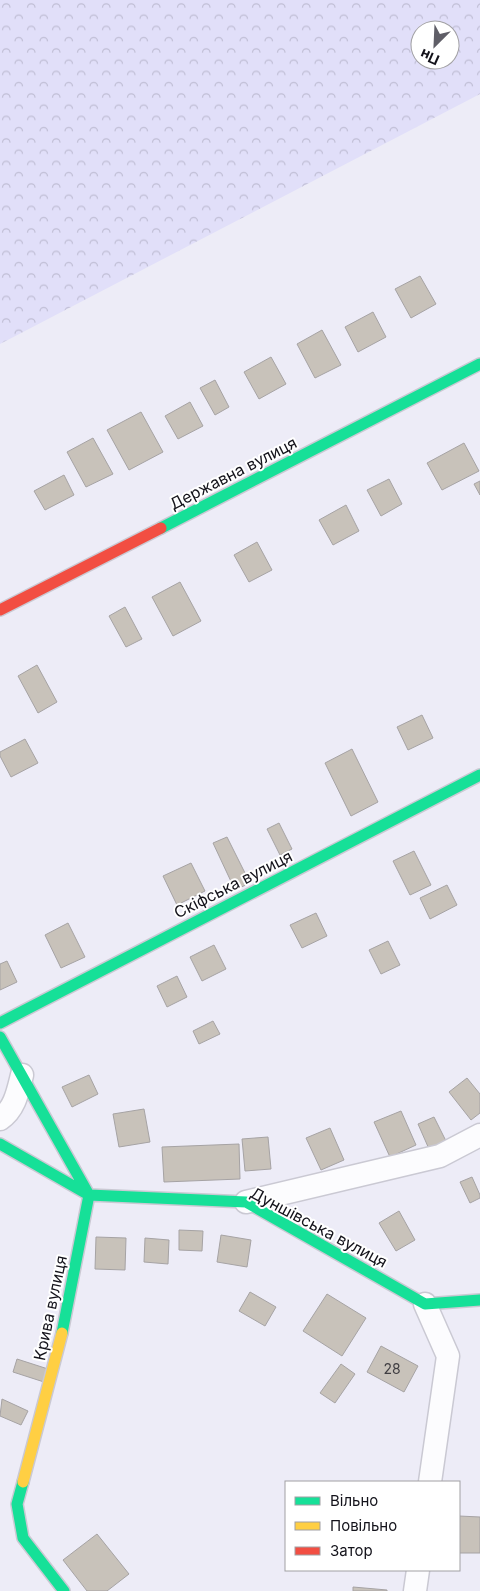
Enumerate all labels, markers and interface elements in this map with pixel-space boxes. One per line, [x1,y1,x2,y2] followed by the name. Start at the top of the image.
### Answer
[410,20,460,70] north arrow
[417,46,442,69] text: Пн
[166,432,300,514] street label: Державна вулиця
[171,846,295,922] street label: Скіфська вулиця
[247,1182,391,1272] street label: Дуншівська вулиця
[29,1254,71,1362] street label: Крива вулиця
[383,1360,401,1377] house number: 28
[285,1481,460,1571] legend
[330,1491,378,1510] text: Вільно
[330,1516,397,1535] text: Повільно
[330,1541,373,1560] text: Затор

